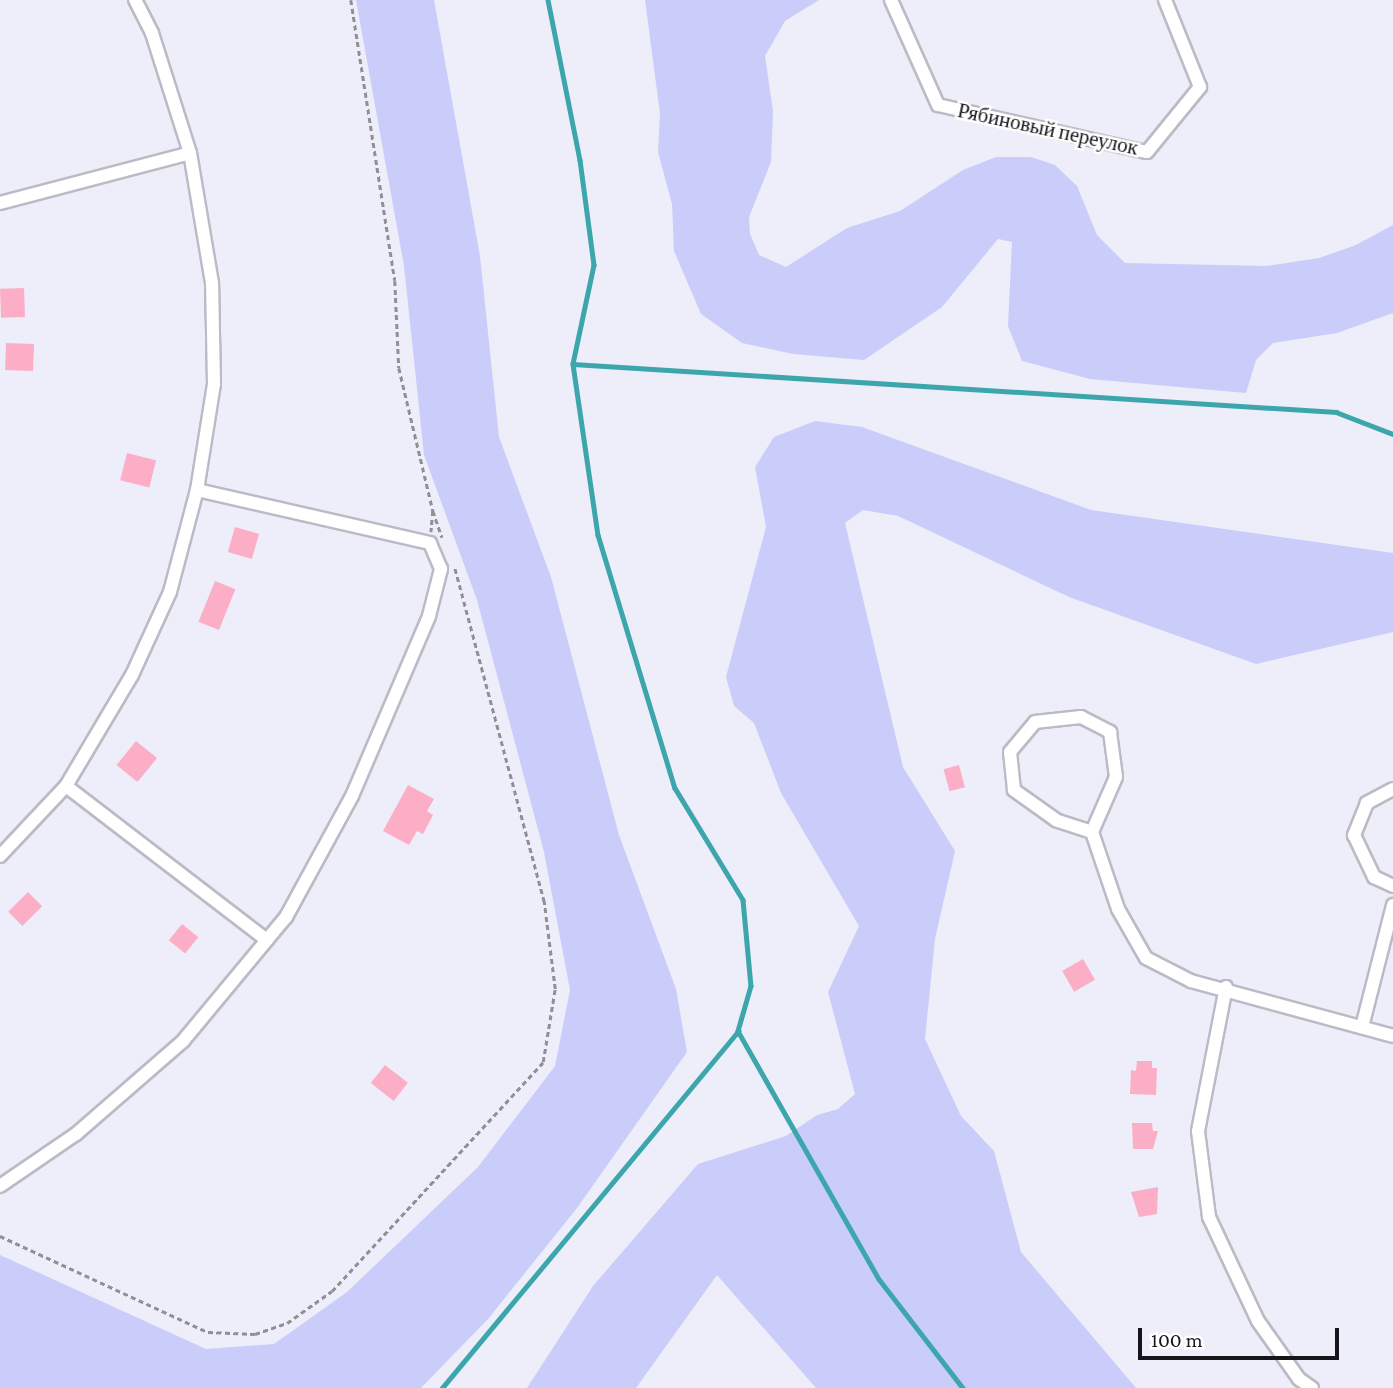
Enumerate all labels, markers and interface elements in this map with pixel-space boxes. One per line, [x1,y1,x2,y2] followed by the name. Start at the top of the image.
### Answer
[955,98,1141,160] street label: Рябиновый переулок
[1141,1314,1342,1358] scale bar
[1151,1328,1203,1352] text: 100 m

